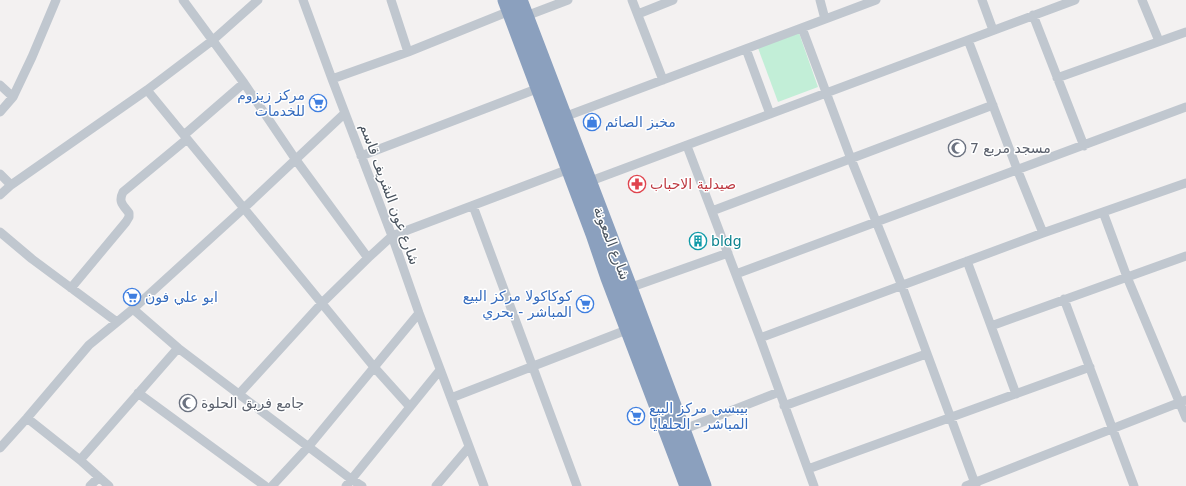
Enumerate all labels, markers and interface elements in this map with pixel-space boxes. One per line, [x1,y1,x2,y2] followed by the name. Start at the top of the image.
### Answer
[237,87,305,119] place label: مركز زيزوم للخدمات
[308,93,328,113] supermarket icon: مركز زيزوم للخدمات
[582,112,602,132] shop icon: مخبز الصائم
[605,114,676,131] place label: مخبز الصائم
[356,121,423,267] street label: شارع عون الشريف قاسم
[947,138,967,158] mosque icon: مسجد مربع 7
[970,140,1051,157] place label: مسجد مربع 7
[627,174,647,194] pharmacy icon: صيدلية الاحباب
[650,176,736,192] place label: صيدلية الاحباب
[590,204,633,282] street label: شارع المعونة
[688,231,708,251] building icon: bldg
[711,233,742,249] place label: bldg
[122,287,142,307] supermarket icon: ابو علي فون
[463,288,572,321] place label: كوكاكولا مركز البيع المباشر - بحري
[145,289,218,306] place label: ابو علي فون
[575,294,595,314] supermarket icon: كوكاكولا مركز البيع المباشر - بحري
[178,393,198,413] mosque icon: جامع فريق الحلوة
[201,395,304,412] place label: جامع فريق الحلوة
[649,400,748,433] place label: بيبسي مركز البيع المباشر - الحلفايا
[626,406,646,426] supermarket icon: بيبسي مركز البيع المباشر - الحلفايا

